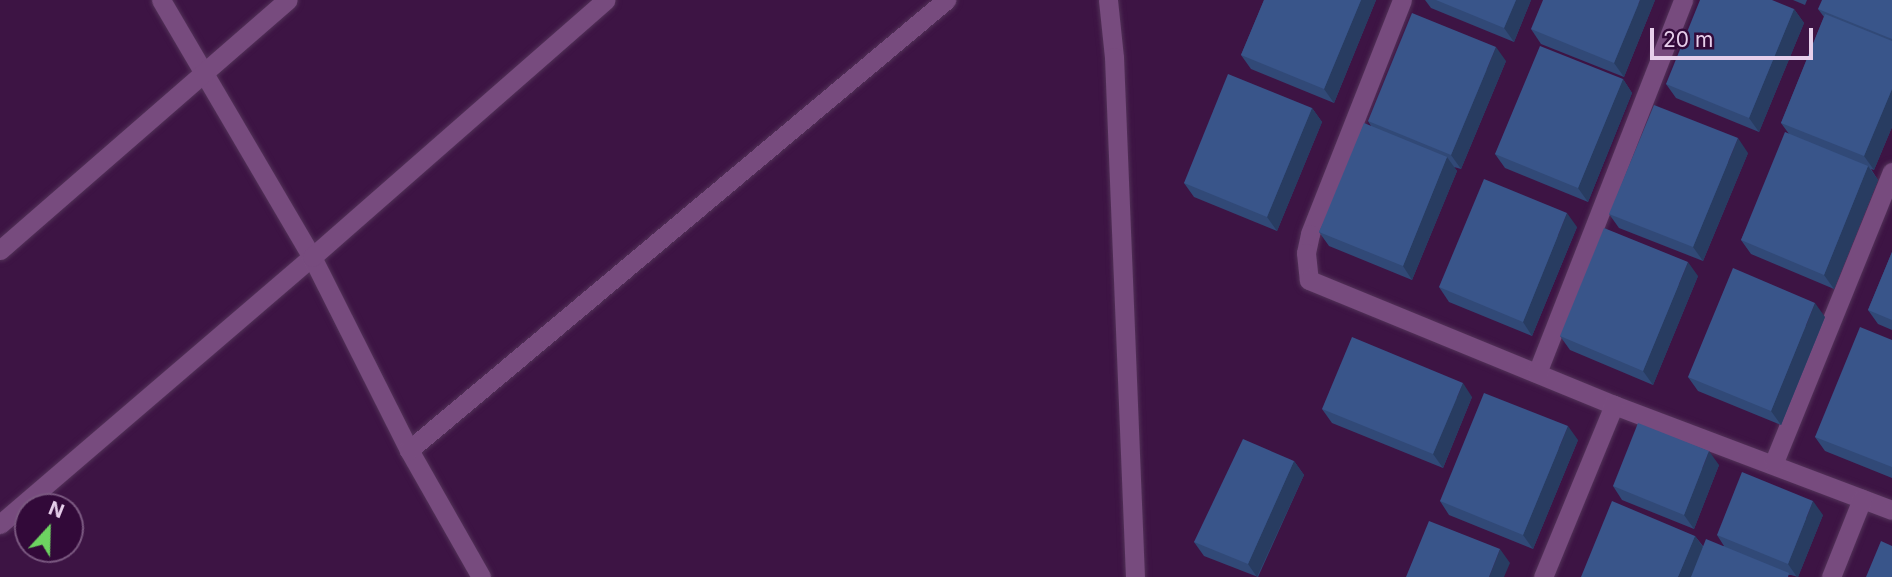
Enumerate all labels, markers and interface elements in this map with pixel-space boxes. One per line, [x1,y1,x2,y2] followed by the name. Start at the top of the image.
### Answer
[1654,14,1817,58] scale bar
[1663,27,1713,52] text: 20 m
[14,493,84,563] north arrow
[45,497,67,523] text: N

